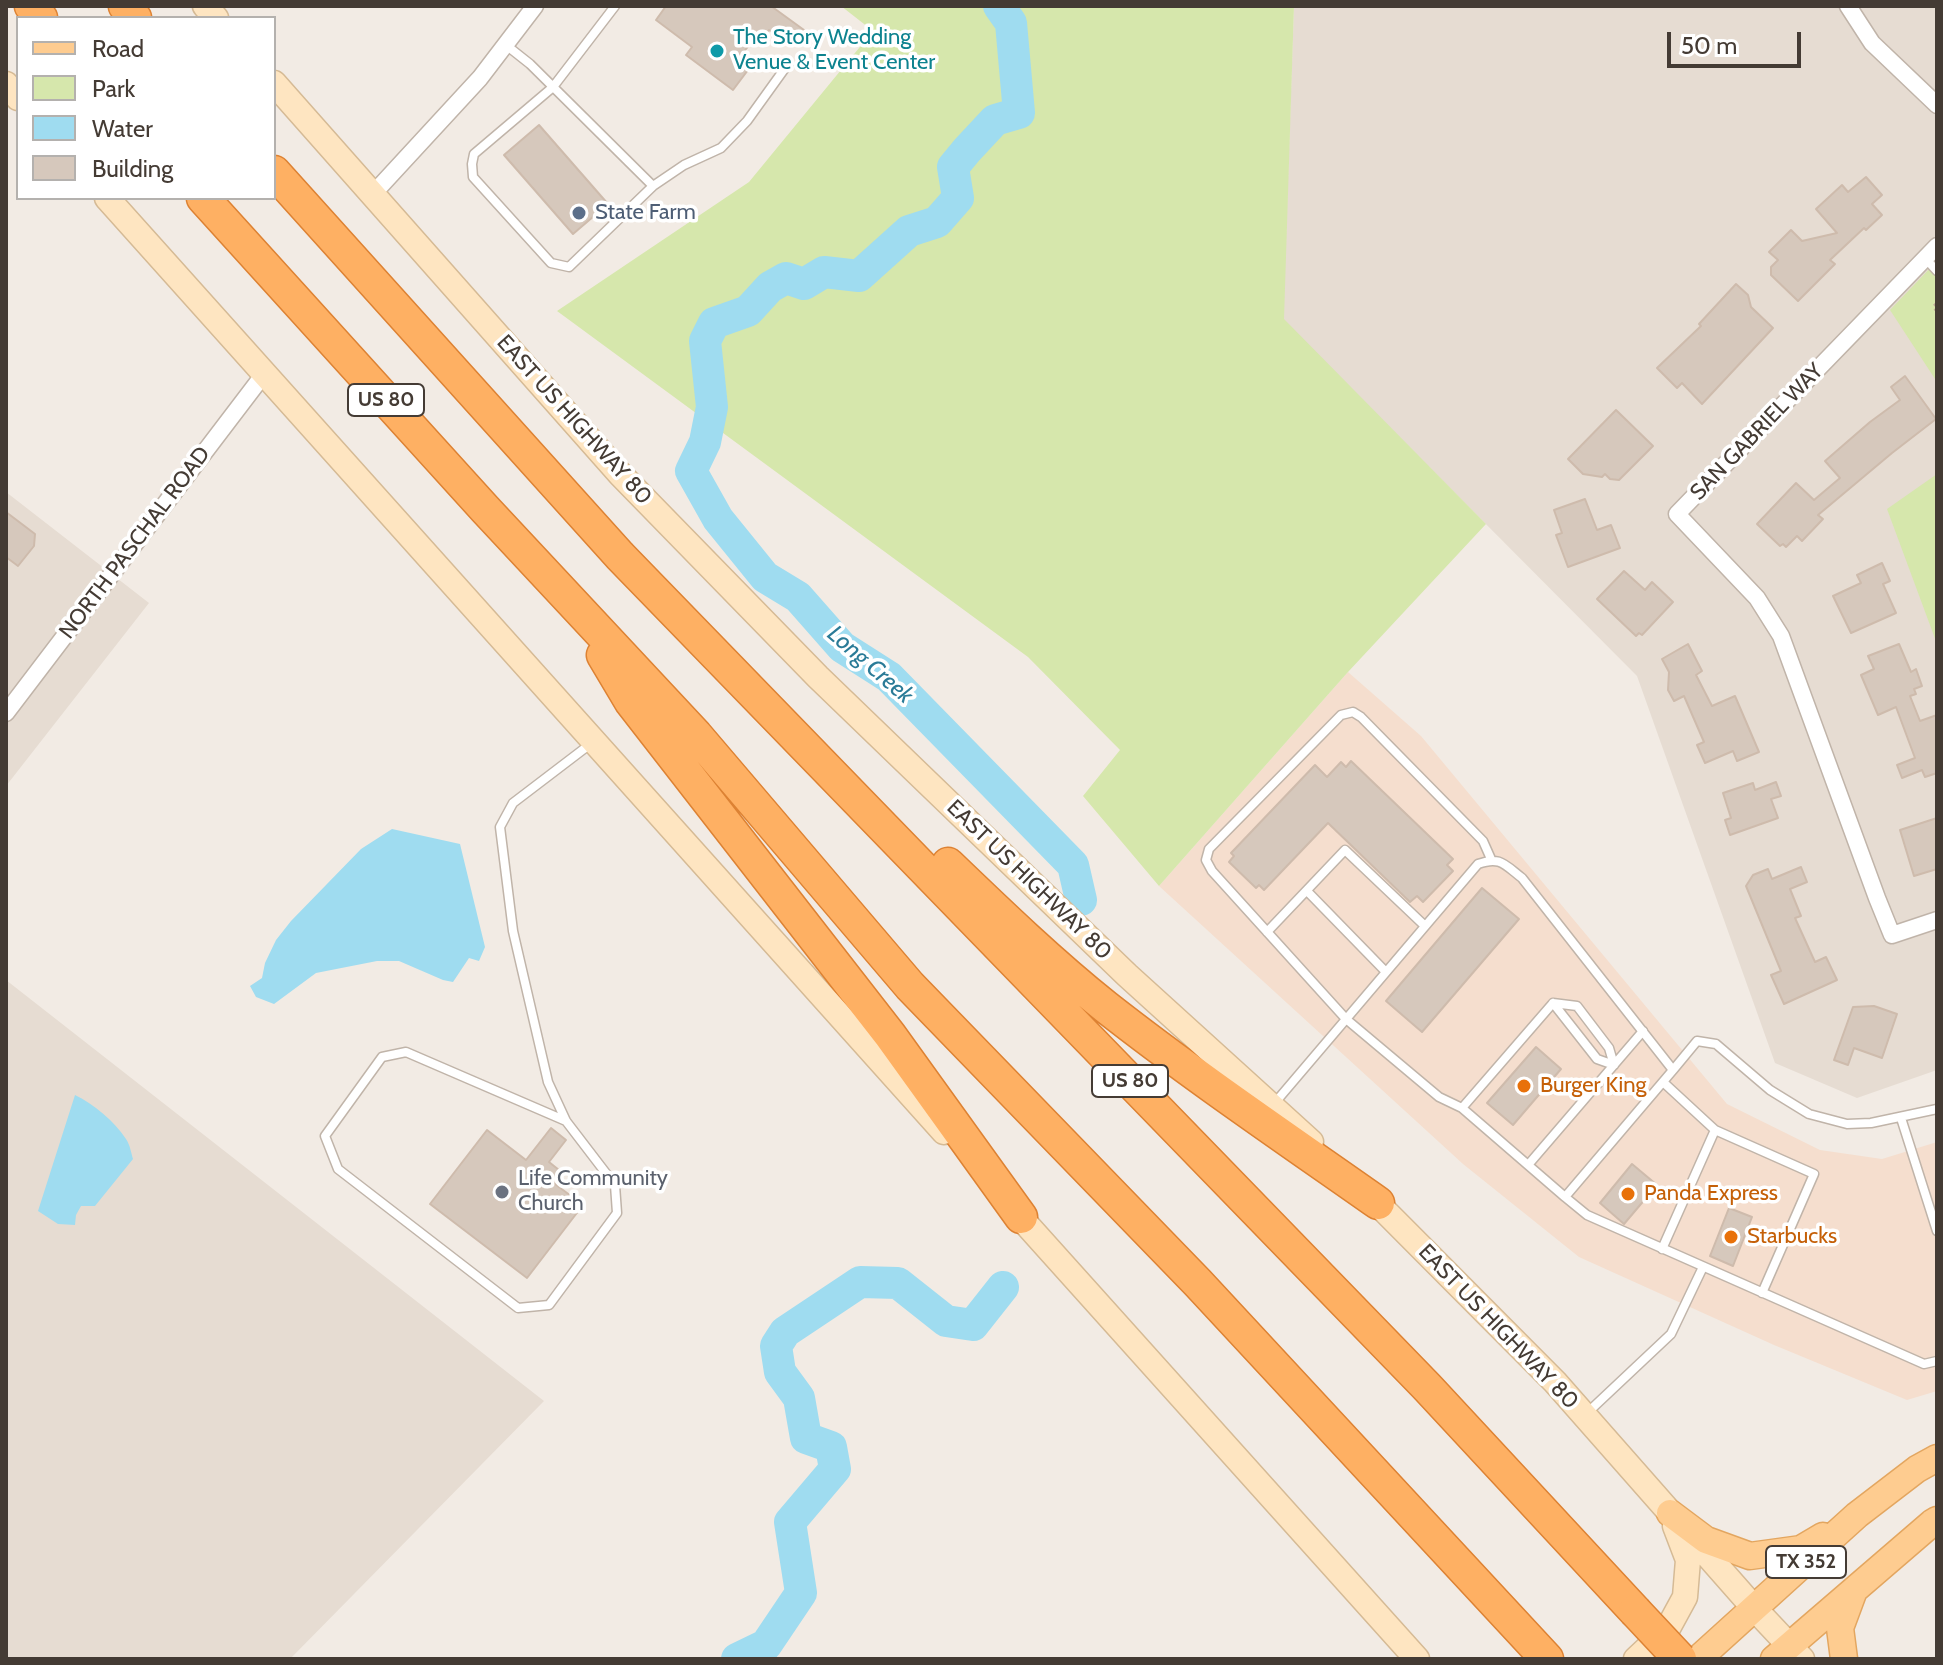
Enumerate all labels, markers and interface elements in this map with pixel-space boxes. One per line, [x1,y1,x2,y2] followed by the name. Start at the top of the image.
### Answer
[16,16,276,200] legend
[1671,16,1805,66] scale bar
[733,25,935,76] place label: The Story Wedding Venue & Event Center
[1681,31,1737,60] text: 50 m
[92,34,144,63] text: Road
[708,42,726,60] marker: The Story Wedding Venue & Event Center
[92,74,135,103] text: Park
[92,114,153,143] text: Water
[92,154,173,183] text: Building
[595,200,696,226] place label: State Farm
[570,204,588,222] marker: State Farm
[491,330,657,510] street label: EAST US HIGHWAY 80
[1685,358,1829,506] street label: SAN GABRIEL WAY
[348,384,424,416] road number: US 80
[54,442,216,644] street label: NORTH PASCHAL ROAD
[821,620,919,710] water label: Long Creek
[941,795,1117,965] street label: EAST US HIGHWAY 80
[1092,1065,1168,1097] road number: US 80
[1540,1073,1646,1099] place label: Burger King
[1515,1077,1533,1095] marker: Burger King
[518,1166,668,1218] place label: Life Community Church
[1644,1181,1778,1207] place label: Panda Express
[493,1183,511,1201] marker: Life Community Church
[1619,1185,1637,1203] marker: Panda Express
[1747,1224,1837,1250] place label: Starbucks
[1722,1228,1740,1246] marker: Starbucks
[1413,1239,1583,1415] street label: EAST US HIGHWAY 80
[1766,1546,1846,1578] road number: TX 352

